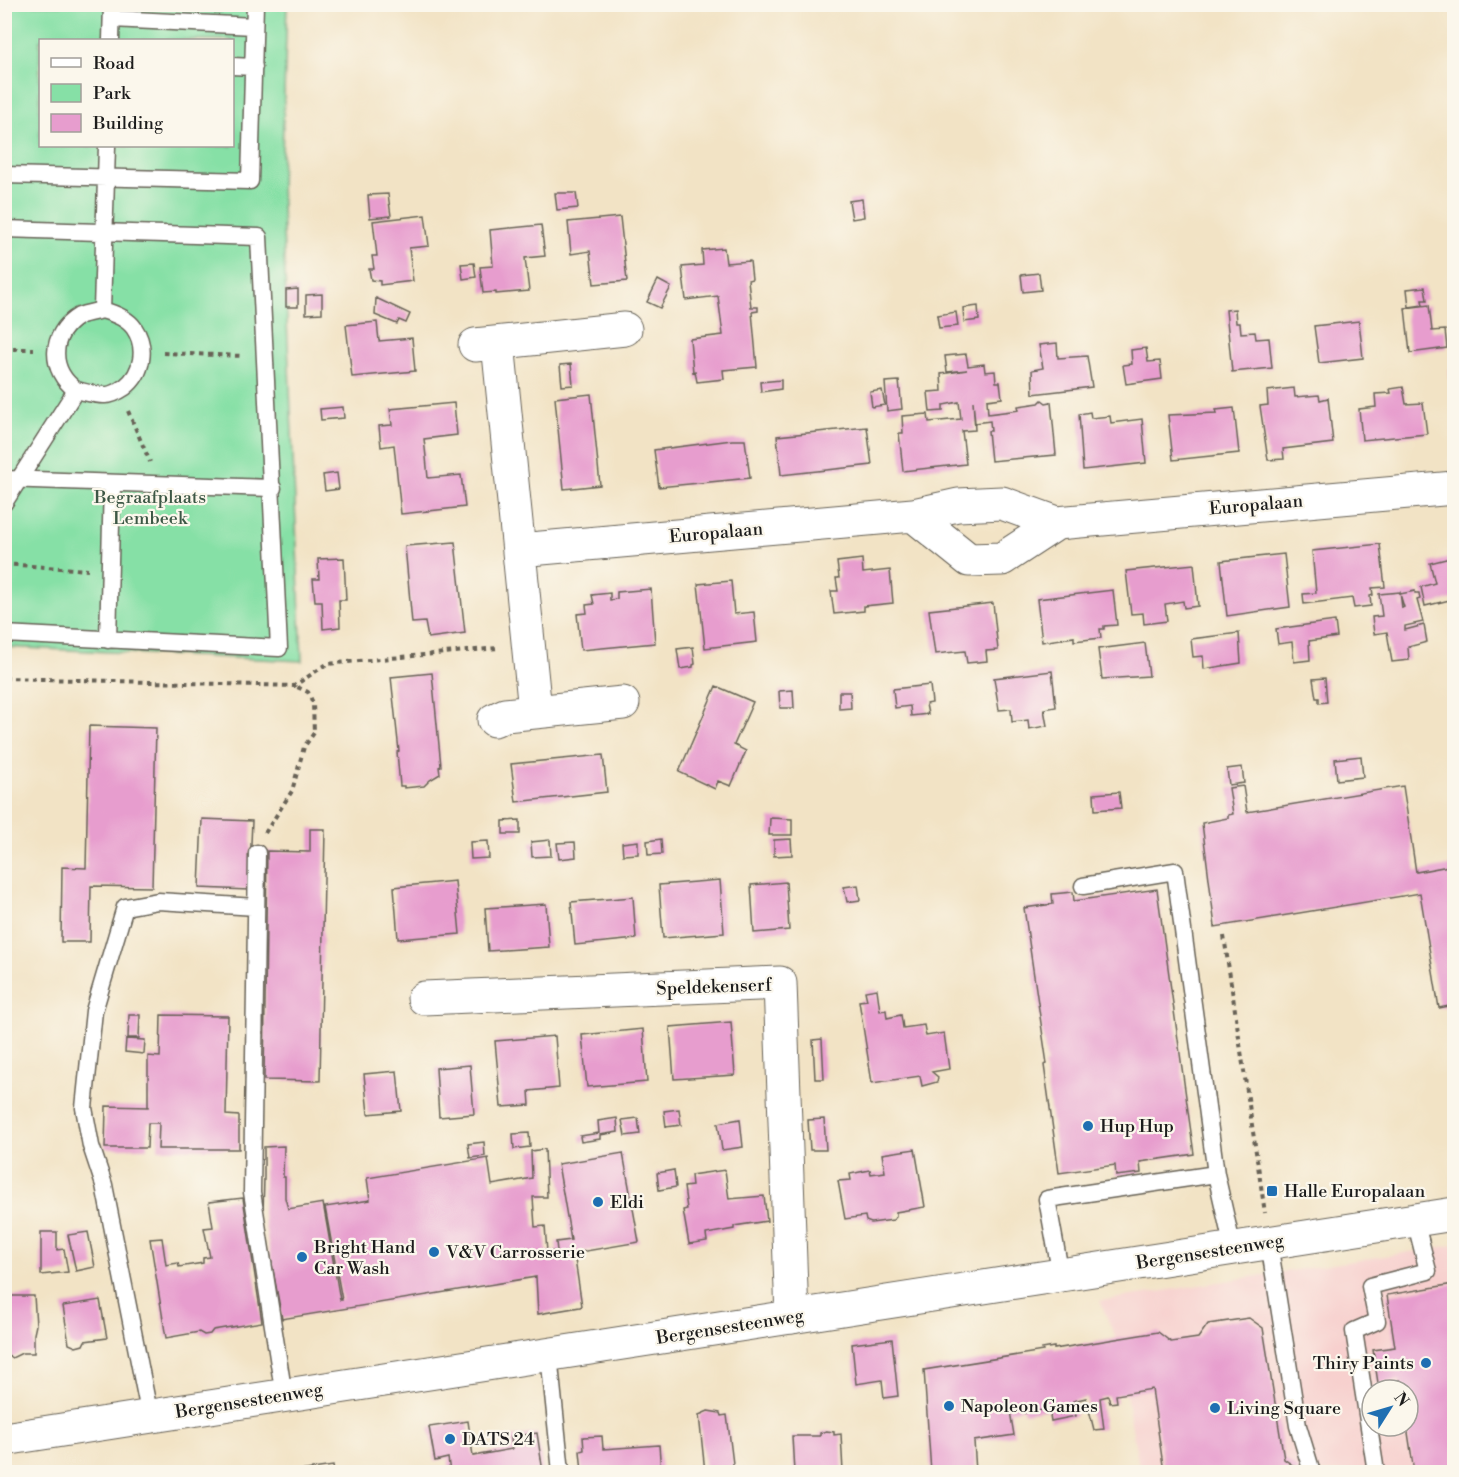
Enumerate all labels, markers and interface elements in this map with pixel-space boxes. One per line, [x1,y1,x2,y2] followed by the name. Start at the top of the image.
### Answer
[39,39,234,147] legend
[93,52,136,75] text: Road
[93,82,132,105] text: Park
[92,112,164,135] text: Building
[93,486,206,530] park label: Begraafplaats Lembeek
[1208,489,1304,521] street label: Europalaan
[668,517,764,549] street label: Europalaan
[656,973,773,1001] street label: Speldekenserf
[1100,1115,1174,1138] place label: Hup Hup
[1081,1119,1095,1133] marker: Hup Hup
[1284,1180,1425,1203] place label: Halle Europalaan
[1265,1184,1279,1198] marker: Halle Europalaan
[610,1191,644,1214] place label: Eldi
[591,1195,605,1209] marker: Eldi
[1134,1229,1286,1275] street label: Bergensesteenweg
[313,1236,416,1280] place label: Bright Hand Car Wash
[445,1241,585,1264] place label: V&V Carrosserie
[427,1245,441,1259] marker: V&V Carrosserie
[295,1250,309,1264] marker: Bright Hand Car Wash
[654,1304,806,1350] street label: Bergensesteenweg
[1313,1352,1414,1375] place label: Thiry Paints
[1419,1356,1433,1370] marker: Thiry Paints
[173,1378,325,1424] street label: Bergensesteenweg
[1360,1378,1420,1438] north arrow
[1389,1389,1413,1411] text: N
[961,1395,1098,1418] place label: Napoleon Games
[1227,1397,1341,1420] place label: Living Square
[942,1399,956,1413] marker: Napoleon Games
[1208,1401,1222,1415] marker: Living Square
[462,1428,535,1451] place label: DATS 24
[443,1432,457,1446] marker: DATS 24

